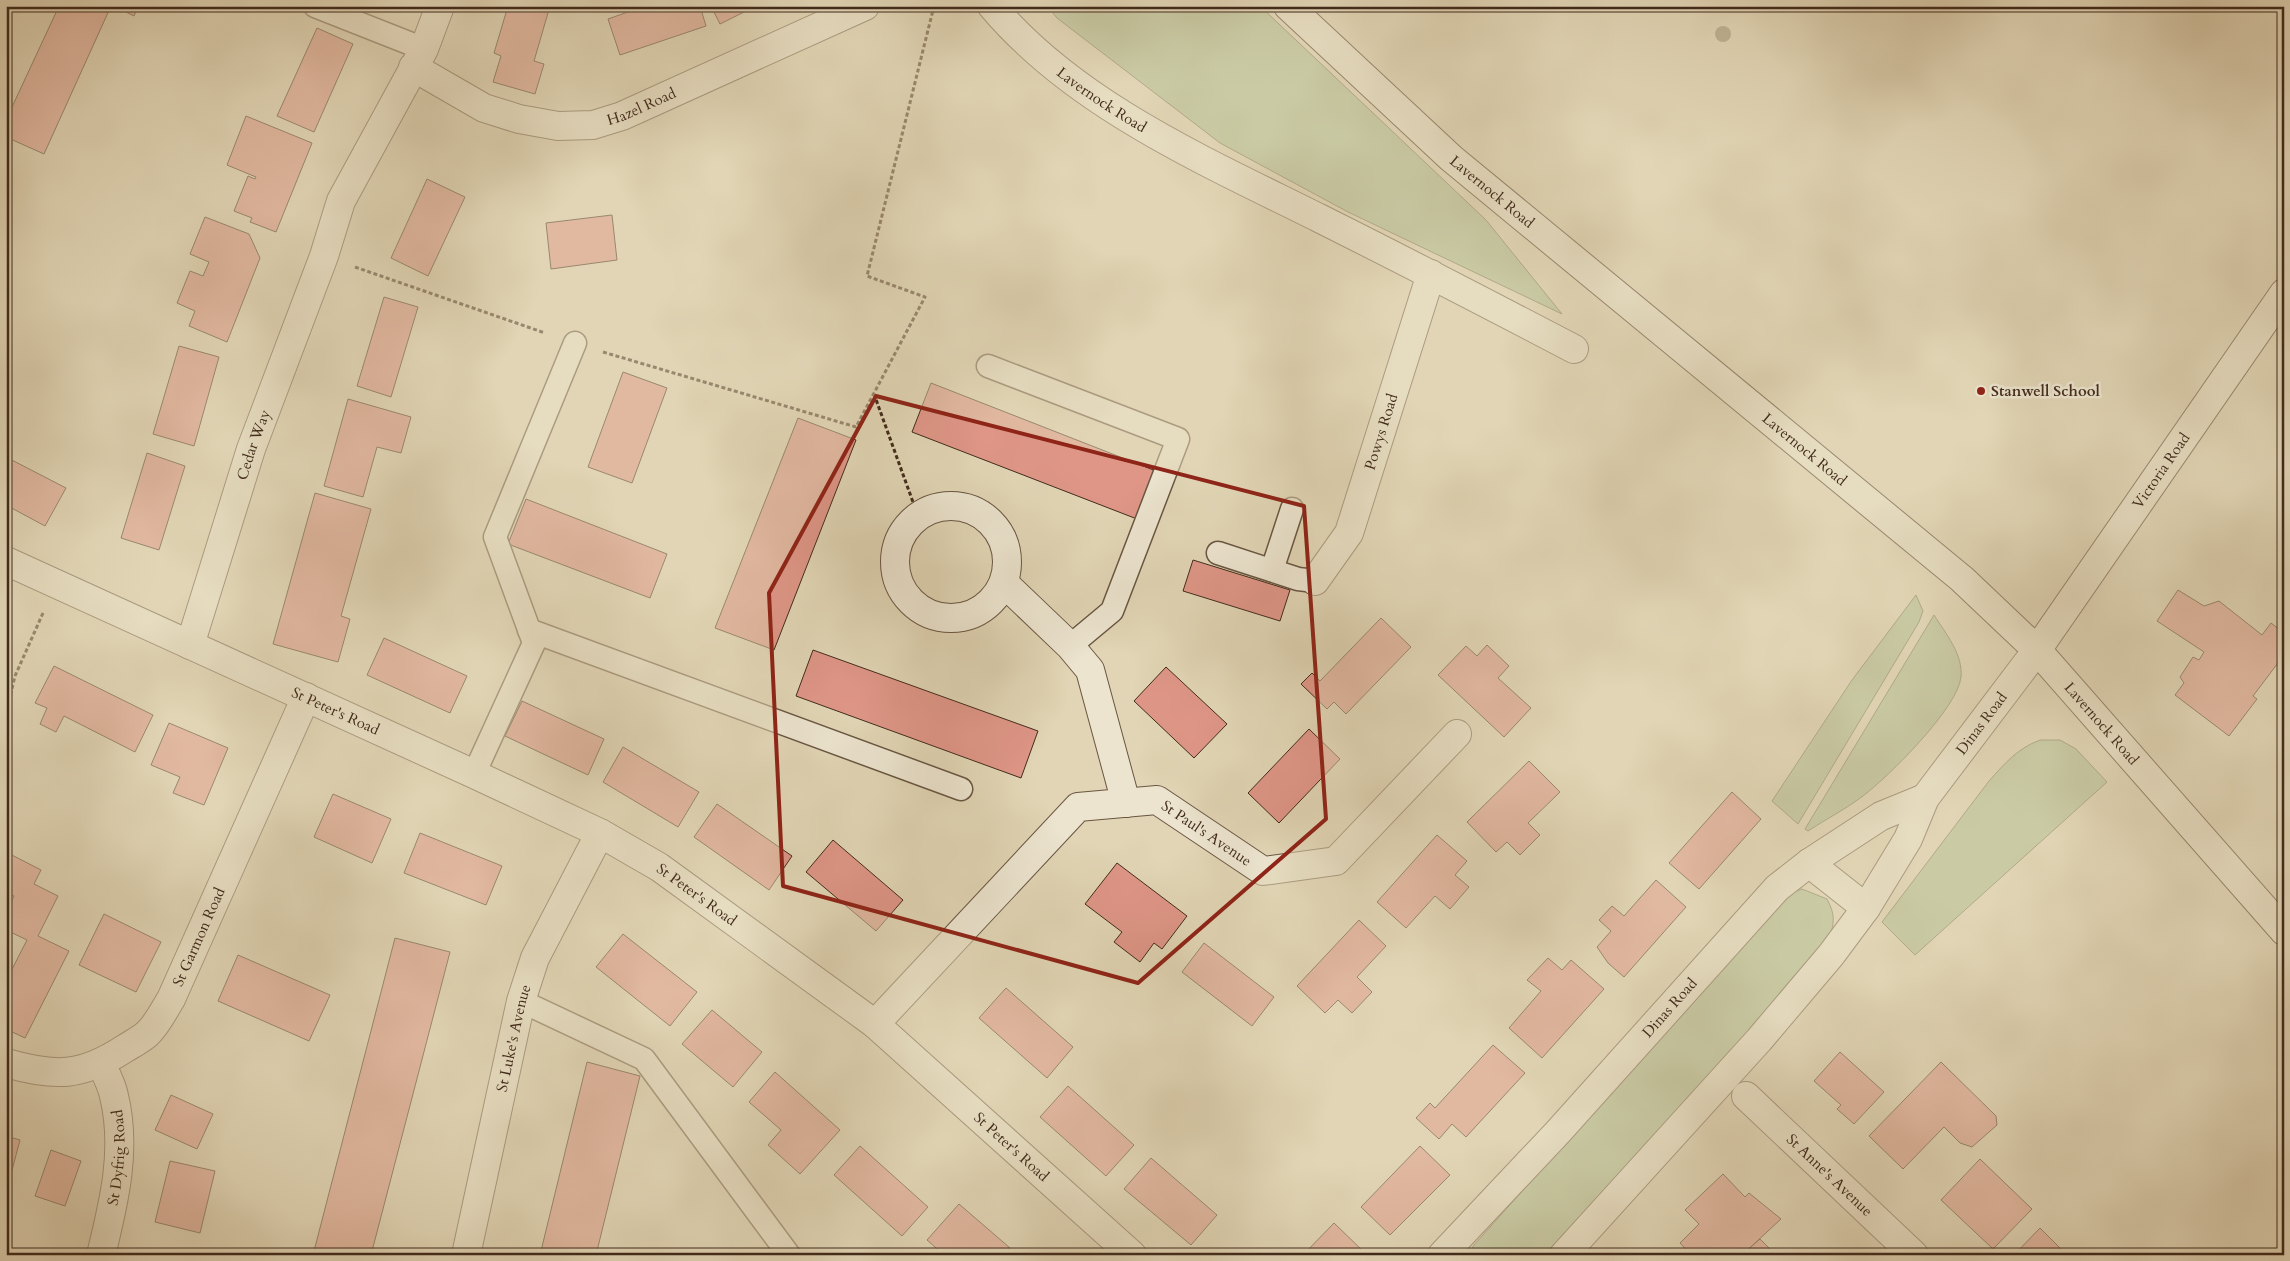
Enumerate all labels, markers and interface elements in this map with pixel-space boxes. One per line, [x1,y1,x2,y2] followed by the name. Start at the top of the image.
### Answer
[1053,62,1150,137] street label: Lavernock Road
[604,83,679,130] street label: Hazel Road
[1446,151,1539,233] street label: Lavernock Road
[1991,381,2100,401] place label: Stanwell School
[1975,385,1987,397] marker: Stanwell School
[1360,391,1403,472] street label: Powys Road
[232,407,275,482] street label: Cedar Way
[1758,409,1851,490] street label: Lavernock Road
[2128,429,2194,513] street label: Victoria Road
[2060,678,2143,769] street label: Lavernock Road
[288,682,383,740] street label: St Peter's Road
[1951,688,2012,759] street label: Dinas Road
[1157,796,1256,871] street label: St Paul's Avenue
[653,859,741,930] street label: St Peter's Road
[168,884,230,990] street label: St Garmon Road
[1638,974,1701,1042] street label: Dinas Road
[492,982,536,1094] street label: St Luke's Avenue
[103,1108,129,1207] street label: St Dyfrig Road
[970,1108,1053,1186] street label: St Peter's Road
[1782,1129,1877,1221] street label: St Anne's Avenue

